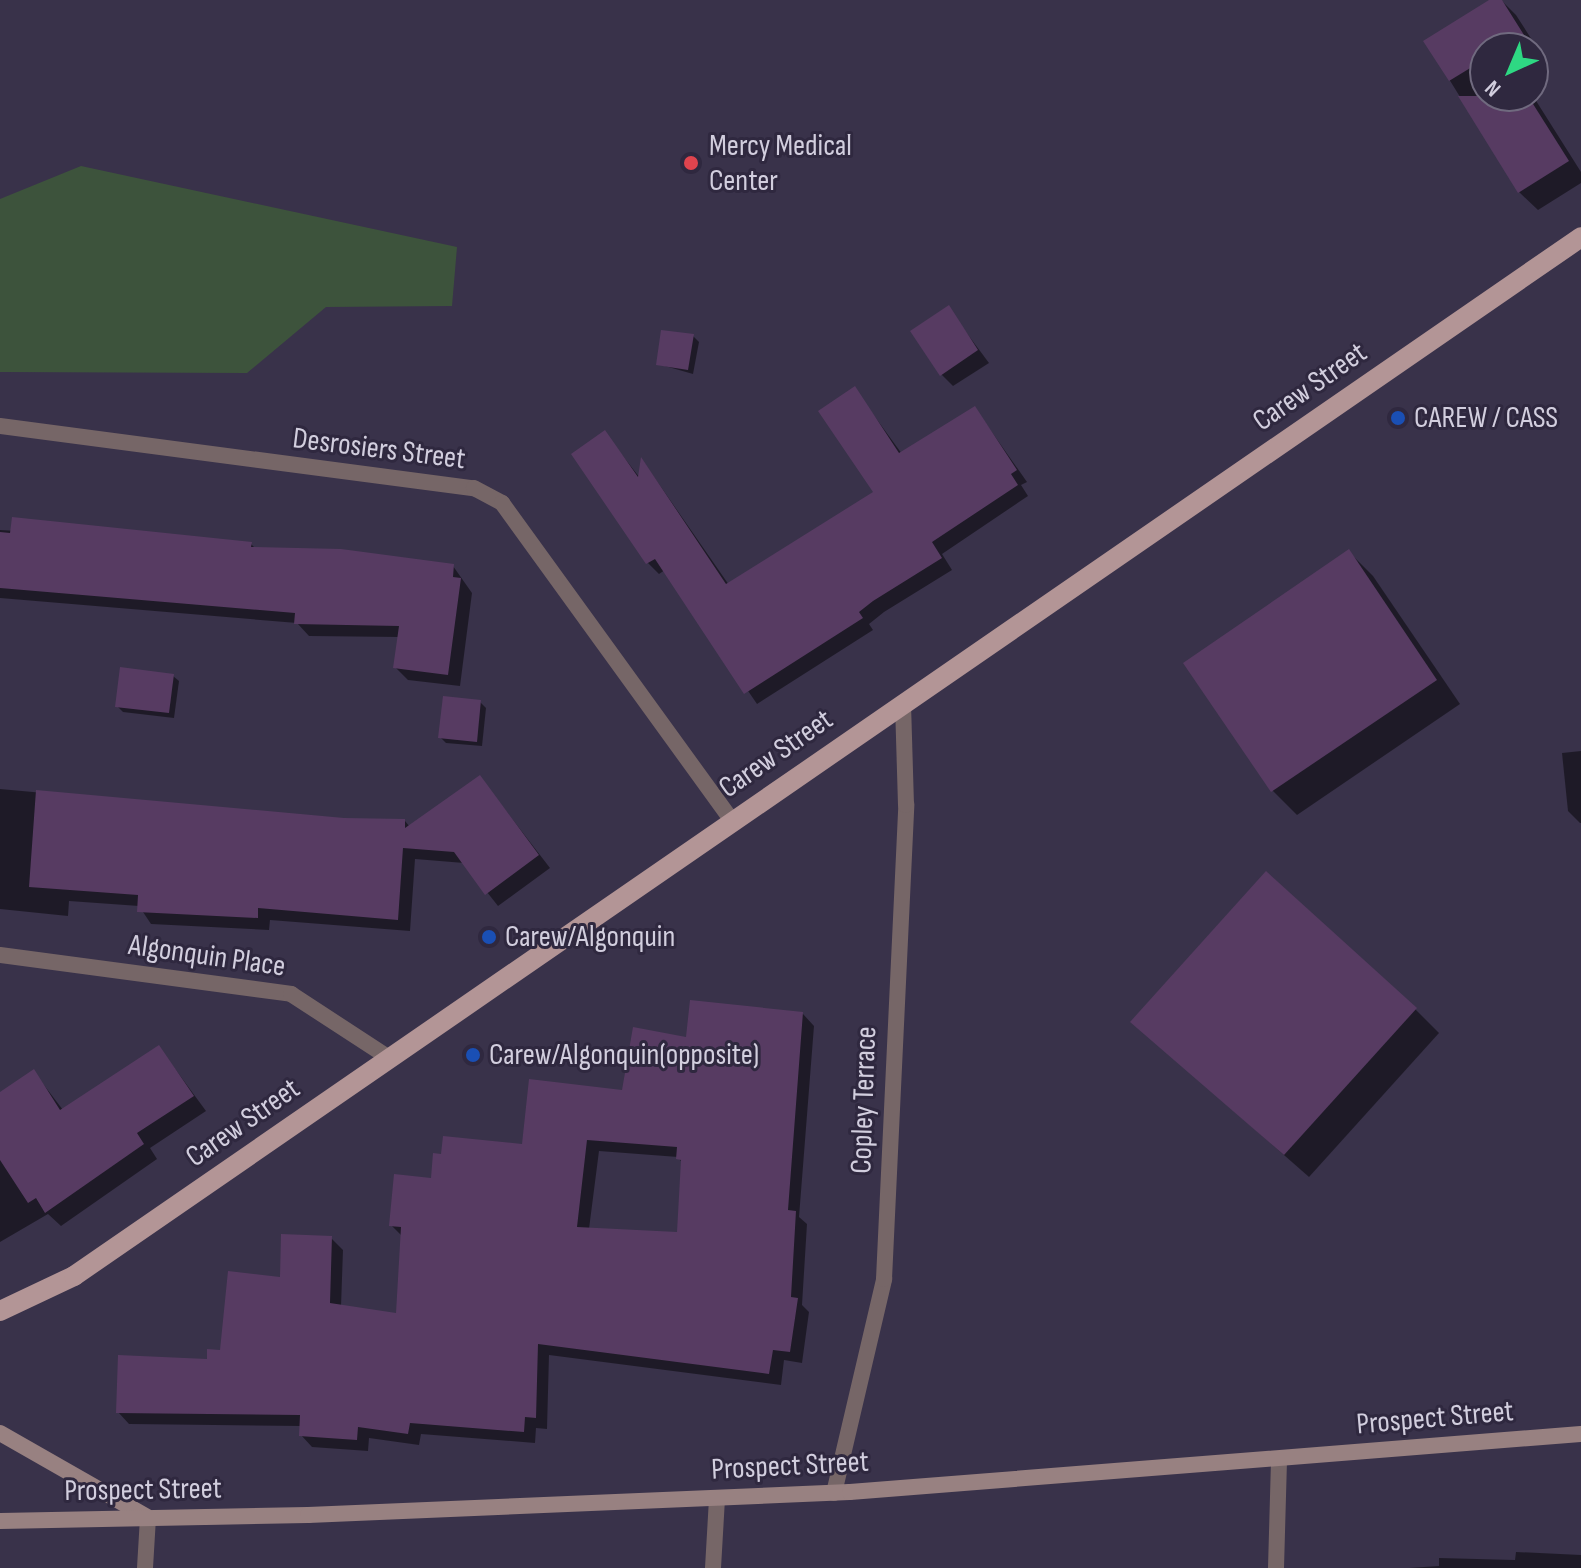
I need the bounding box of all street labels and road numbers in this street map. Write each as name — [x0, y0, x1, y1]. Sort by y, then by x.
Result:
street label: Carew Street — [1246, 335, 1374, 439]
street label: Desrosiers Street — [291, 421, 467, 477]
street label: Carew Street — [712, 702, 840, 806]
street label: Algonquin Place — [126, 927, 288, 985]
street label: Copley Terrace — [843, 1026, 885, 1174]
street label: Carew Street — [179, 1071, 307, 1175]
street label: Prospect Street — [1355, 1393, 1515, 1443]
street label: Prospect Street — [710, 1444, 870, 1488]
street label: Prospect Street — [64, 1471, 222, 1509]

